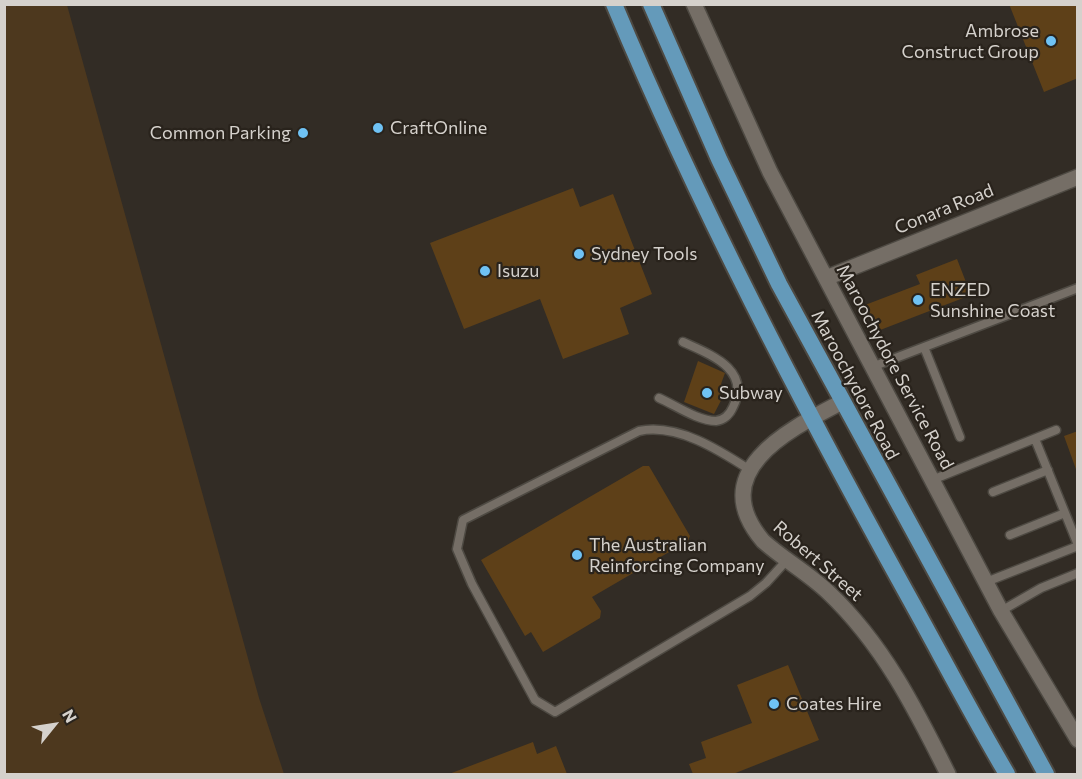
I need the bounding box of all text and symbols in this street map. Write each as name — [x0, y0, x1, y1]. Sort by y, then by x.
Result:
place label: Ambrose Construct Group — [902, 20, 1039, 63]
marker: Ambrose Construct Group — [1044, 34, 1058, 48]
place label: CraftOnline — [390, 117, 487, 139]
marker: CraftOnline — [371, 121, 385, 135]
place label: Common Parking — [150, 122, 291, 144]
marker: Common Parking — [296, 126, 310, 140]
street label: Conara Road — [891, 179, 997, 239]
place label: Sydney Tools — [591, 243, 697, 265]
marker: Sydney Tools — [572, 247, 586, 261]
place label: Isuzu — [497, 260, 539, 282]
street label: Maroochydore Service Road — [832, 261, 958, 473]
marker: Isuzu — [478, 264, 492, 278]
place label: ENZED Sunshine Coast — [930, 279, 1055, 322]
marker: ENZED Sunshine Coast — [911, 293, 925, 307]
street label: Maroochydore Road — [807, 307, 903, 463]
place label: Subway — [719, 382, 783, 404]
marker: Subway — [700, 386, 714, 400]
street label: Robert Street — [769, 516, 867, 606]
place label: The Australian Reinforcing Company — [589, 534, 765, 576]
marker: The Australian Reinforcing Company — [570, 548, 584, 562]
place label: Coates Hire — [786, 693, 881, 715]
north arrow — [24, 695, 84, 755]
marker: Coates Hire — [767, 697, 781, 711]
text: N — [59, 706, 81, 726]

